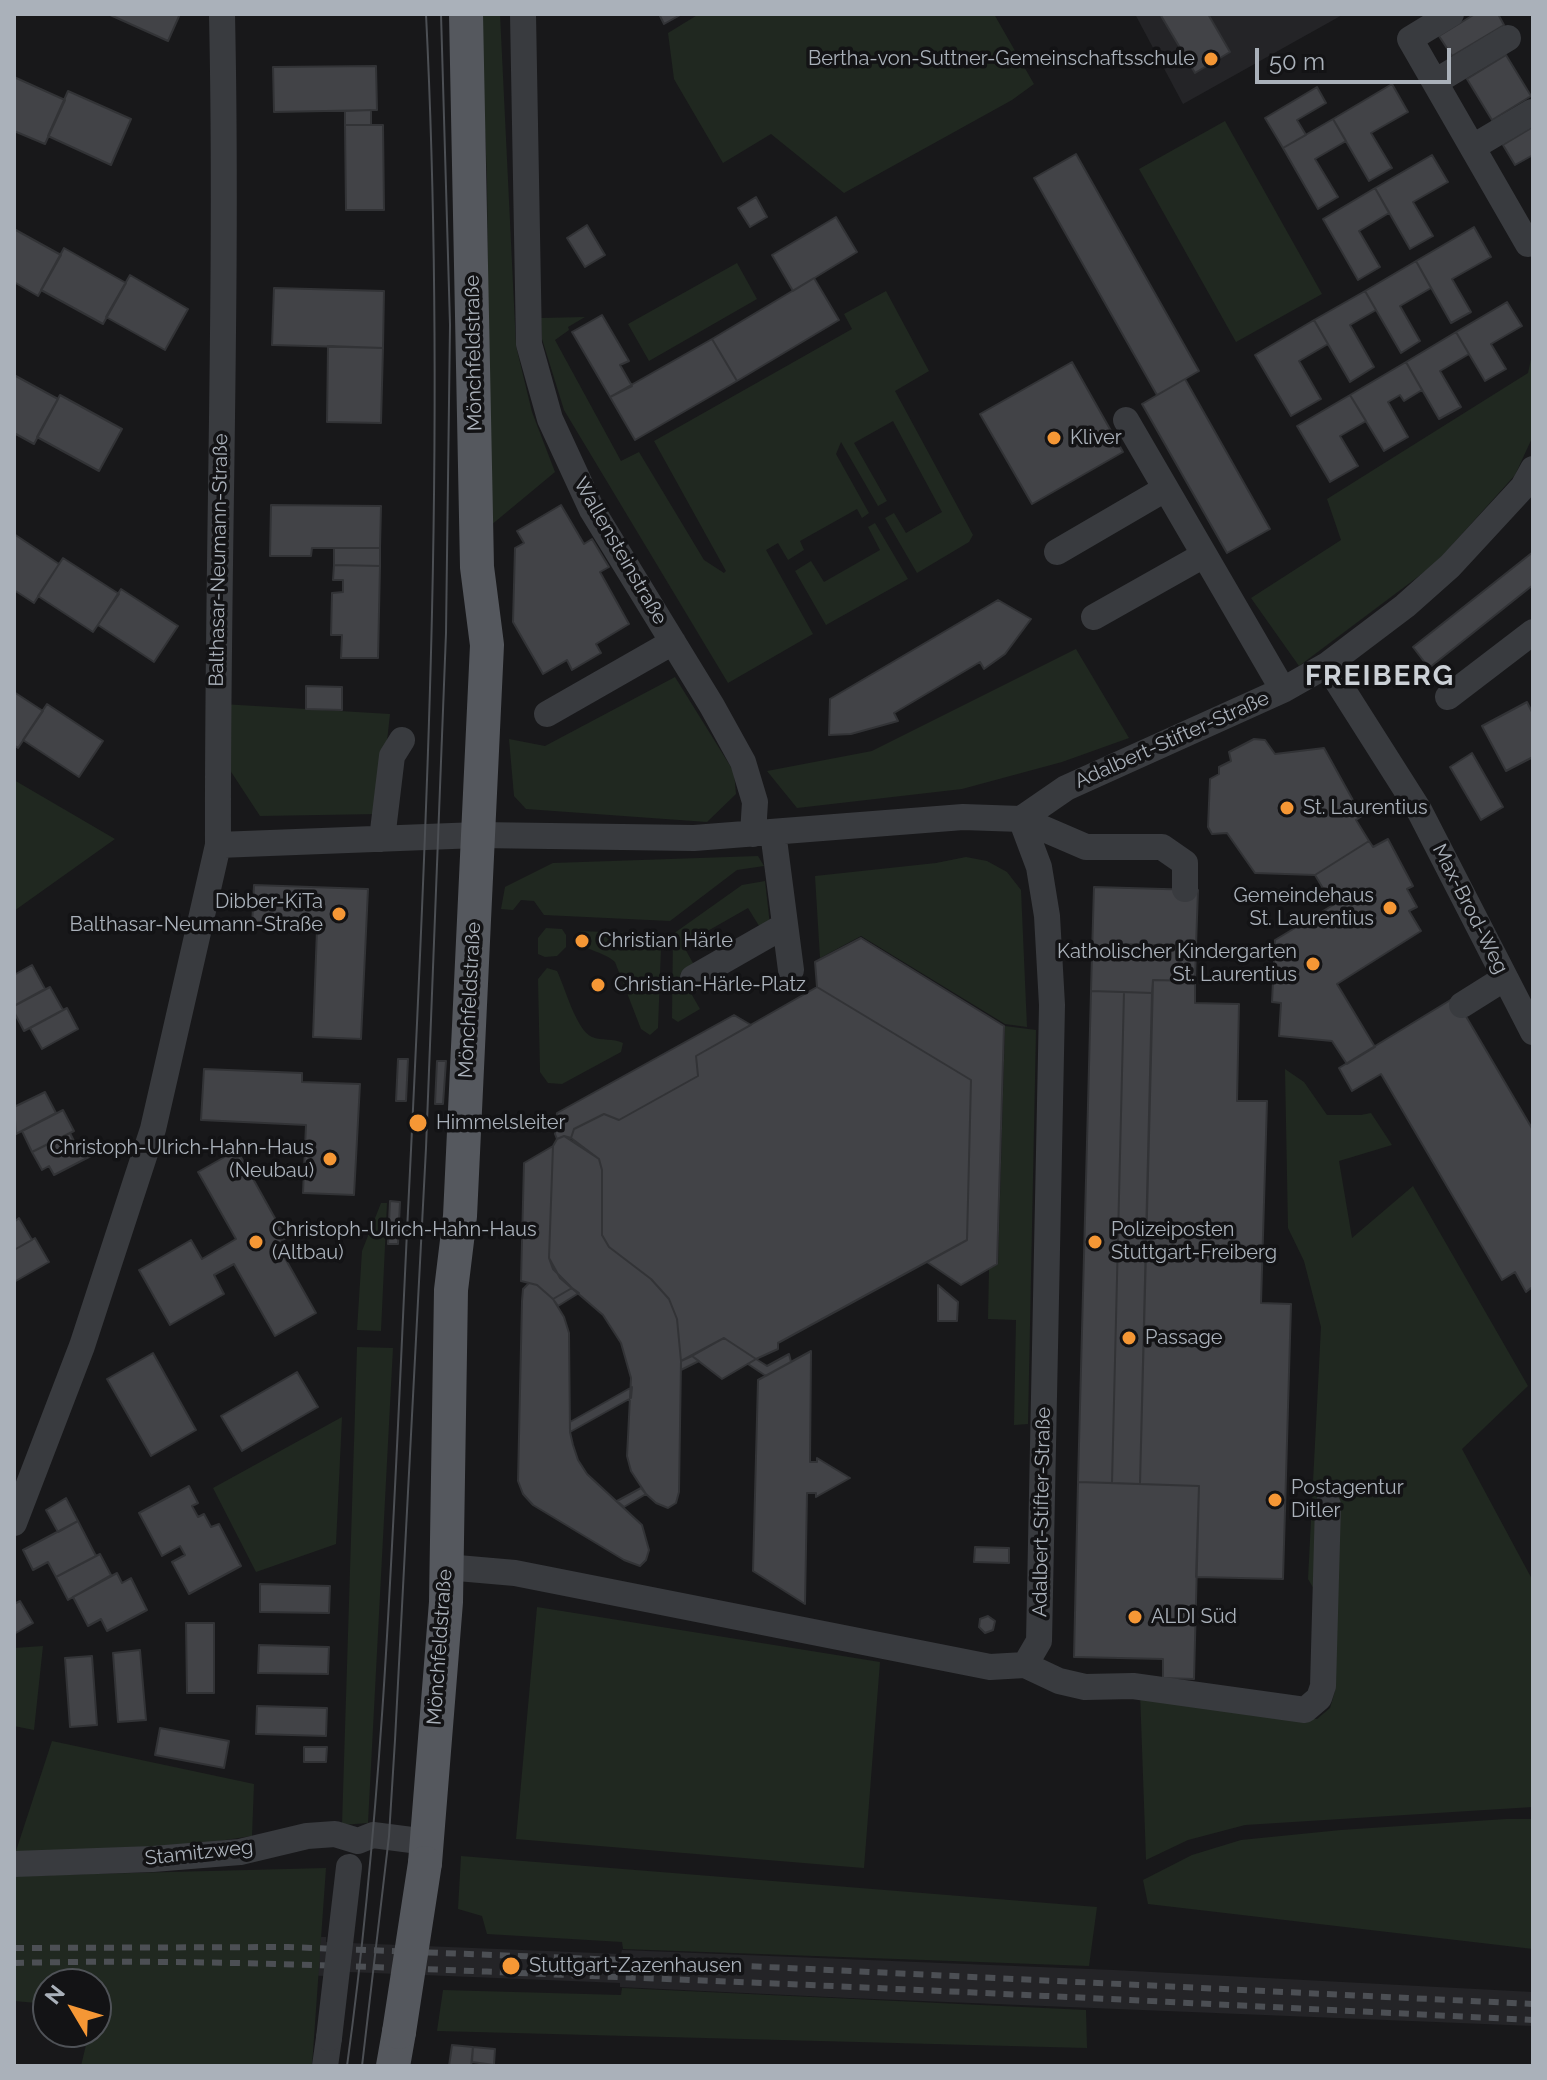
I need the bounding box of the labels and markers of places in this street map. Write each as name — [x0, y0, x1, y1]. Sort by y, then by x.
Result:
place label: Bertha-von-Suttner-Gemeinschaftsschule — [808, 47, 1195, 71]
marker: Bertha-von-Suttner-Gemeinschaftsschule — [1202, 50, 1220, 68]
place label: Kliver — [1070, 426, 1122, 450]
marker: Kliver — [1045, 429, 1063, 447]
place label: St. Laurentius — [1303, 796, 1428, 820]
marker: St. Laurentius — [1278, 799, 1296, 817]
place label: Gemeindehaus St. Laurentius — [1234, 884, 1374, 931]
place label: Dibber-KiTa Balthasar-Neumann-Straße — [70, 890, 323, 937]
marker: Gemeindehaus St. Laurentius — [1381, 899, 1399, 917]
marker: Dibber-KiTa Balthasar-Neumann-Straße — [330, 905, 348, 923]
place label: Christian Härle — [598, 929, 733, 953]
marker: Christian Härle — [573, 932, 591, 950]
place label: Katholischer Kindergarten St. Laurentius — [1057, 940, 1297, 987]
marker: Katholischer Kindergarten St. Laurentius — [1304, 955, 1322, 973]
place label: Christian-Härle-Platz — [614, 973, 806, 997]
marker: Christian-Härle-Platz — [589, 976, 607, 994]
place label: Himmelsleiter — [436, 1111, 566, 1135]
marker: Himmelsleiter — [407, 1112, 429, 1134]
place label: Christoph-Ulrich-Hahn-Haus (Neubau) — [49, 1136, 314, 1183]
marker: Christoph-Ulrich-Hahn-Haus (Neubau) — [321, 1150, 339, 1168]
place label: Christoph-Ulrich-Hahn-Haus (Altbau) — [272, 1218, 537, 1265]
place label: Polizeiposten Stuttgart-Freiberg — [1111, 1218, 1277, 1265]
marker: Christoph-Ulrich-Hahn-Haus (Altbau) — [247, 1233, 265, 1251]
marker: Polizeiposten Stuttgart-Freiberg — [1086, 1233, 1104, 1251]
place label: Passage — [1145, 1326, 1223, 1350]
marker: Passage — [1120, 1329, 1138, 1347]
place label: Postagentur Ditler — [1291, 1476, 1404, 1523]
marker: Postagentur Ditler — [1266, 1491, 1284, 1509]
place label: ALDI Süd — [1151, 1605, 1237, 1629]
marker: ALDI Süd — [1126, 1608, 1144, 1626]
place label: Stuttgart-Zazenhausen — [529, 1954, 742, 1978]
marker: Stuttgart-Zazenhausen — [500, 1955, 522, 1977]

